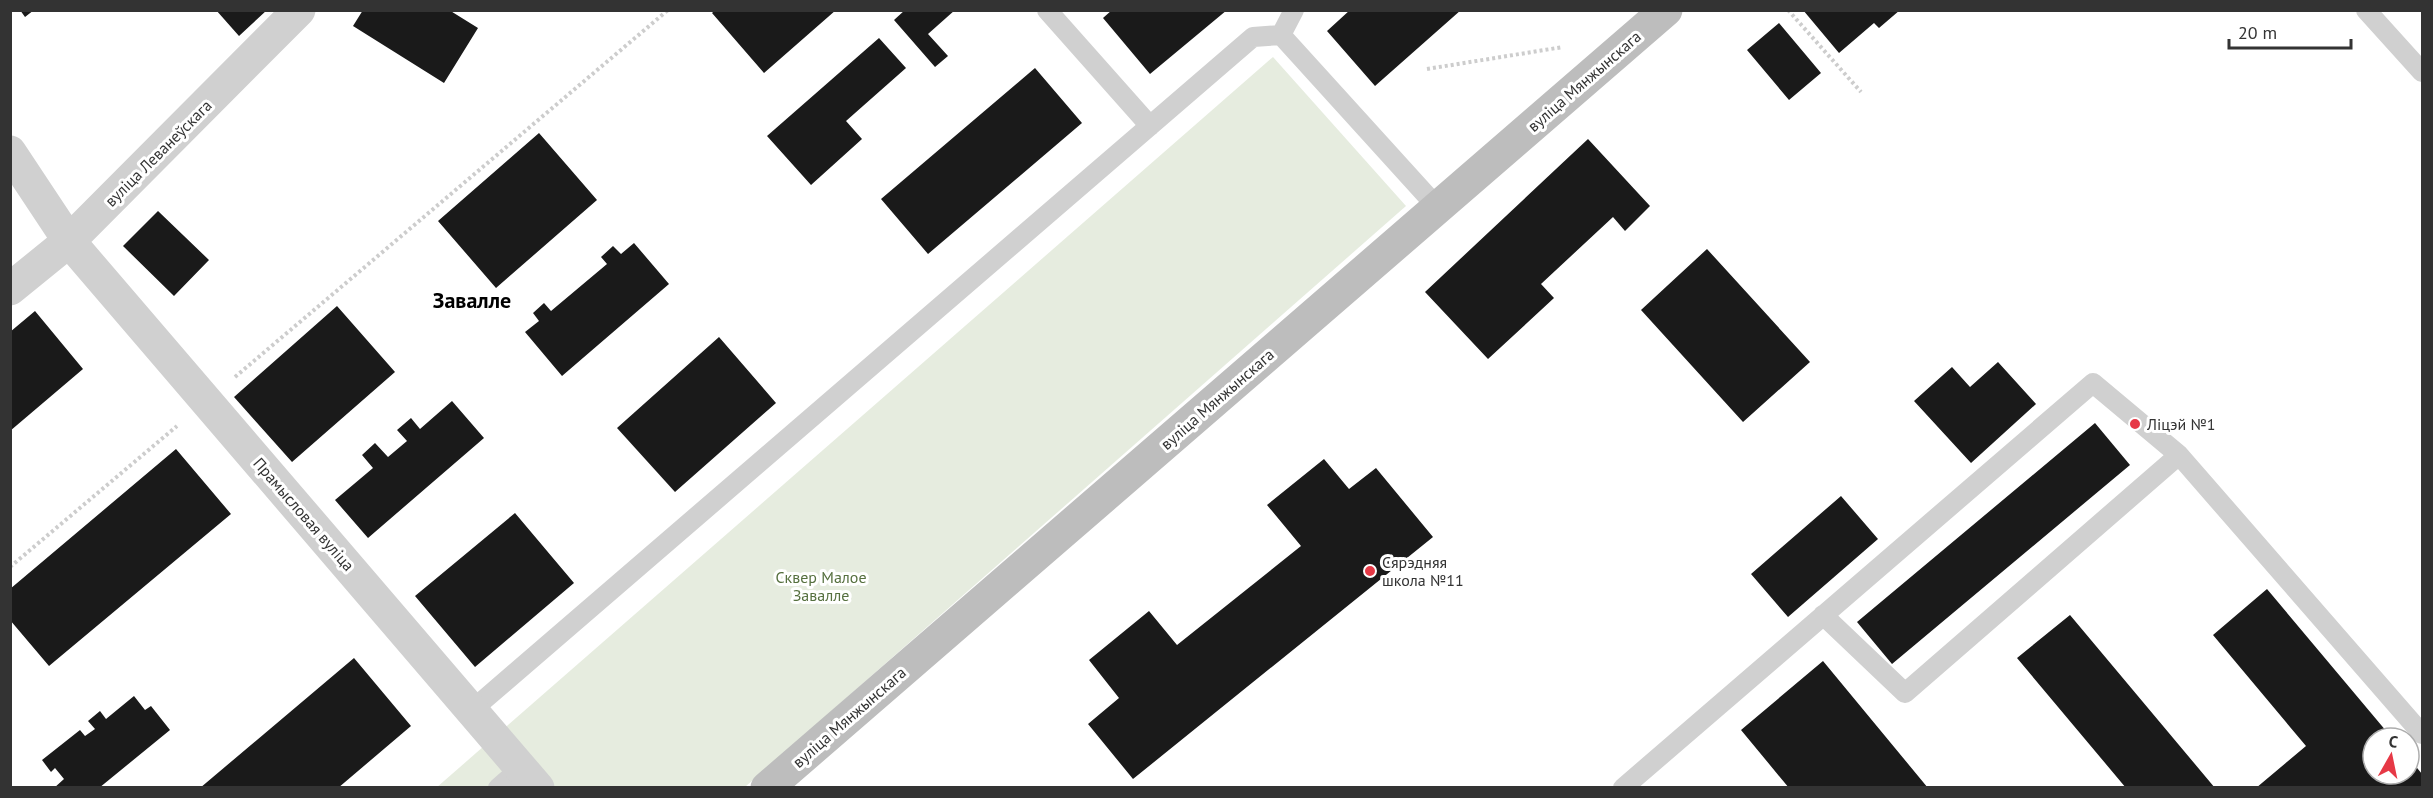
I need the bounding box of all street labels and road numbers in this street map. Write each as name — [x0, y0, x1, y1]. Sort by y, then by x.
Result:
street label: вуліца Мянжынскага — [1523, 26, 1645, 136]
street label: вуліца Леванеўскага — [100, 95, 216, 211]
street label: вуліца Мянжынскага — [1156, 344, 1278, 454]
street label: Прамысловая вуліца — [249, 453, 359, 575]
street label: вуліца Мянжынскага — [788, 662, 910, 772]

